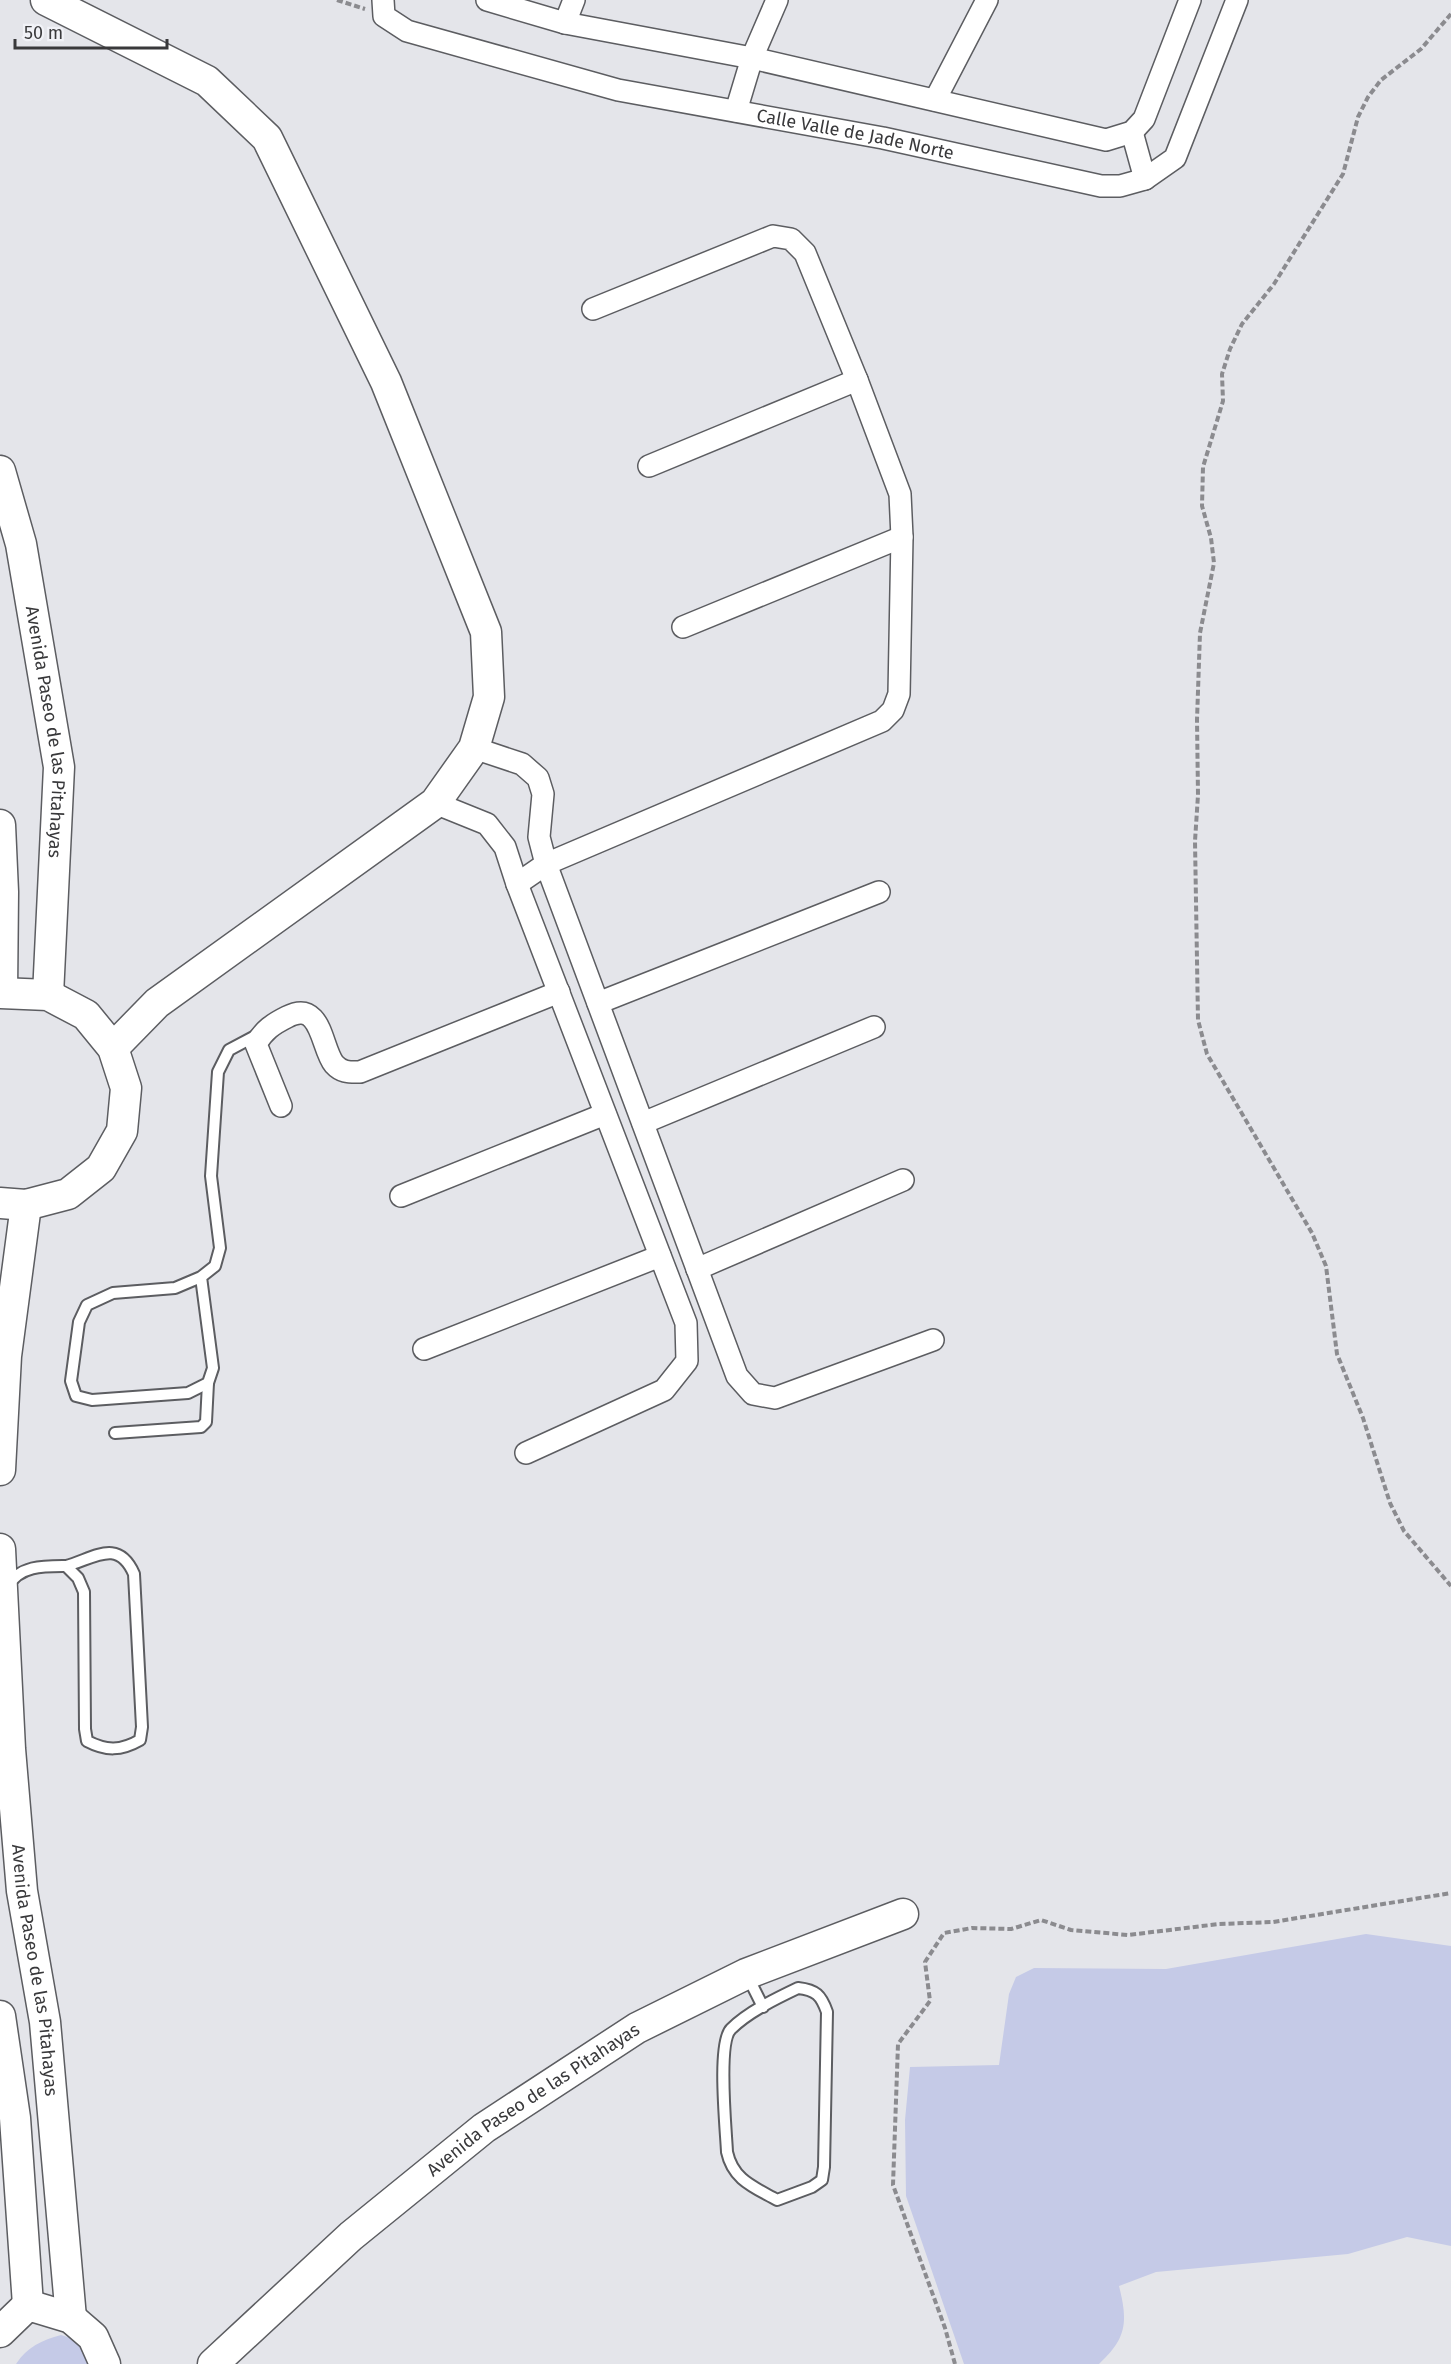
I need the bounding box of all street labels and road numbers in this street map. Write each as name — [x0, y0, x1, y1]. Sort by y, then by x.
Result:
street label: Calle Valle de Jade Norte — [755, 104, 956, 164]
street label: Avenida Paseo de las Pitahayas — [21, 604, 70, 858]
street label: Avenida Paseo de las Pitahayas — [7, 1843, 62, 2097]
street label: Avenida Paseo de las Pitahayas — [422, 2018, 644, 2181]

